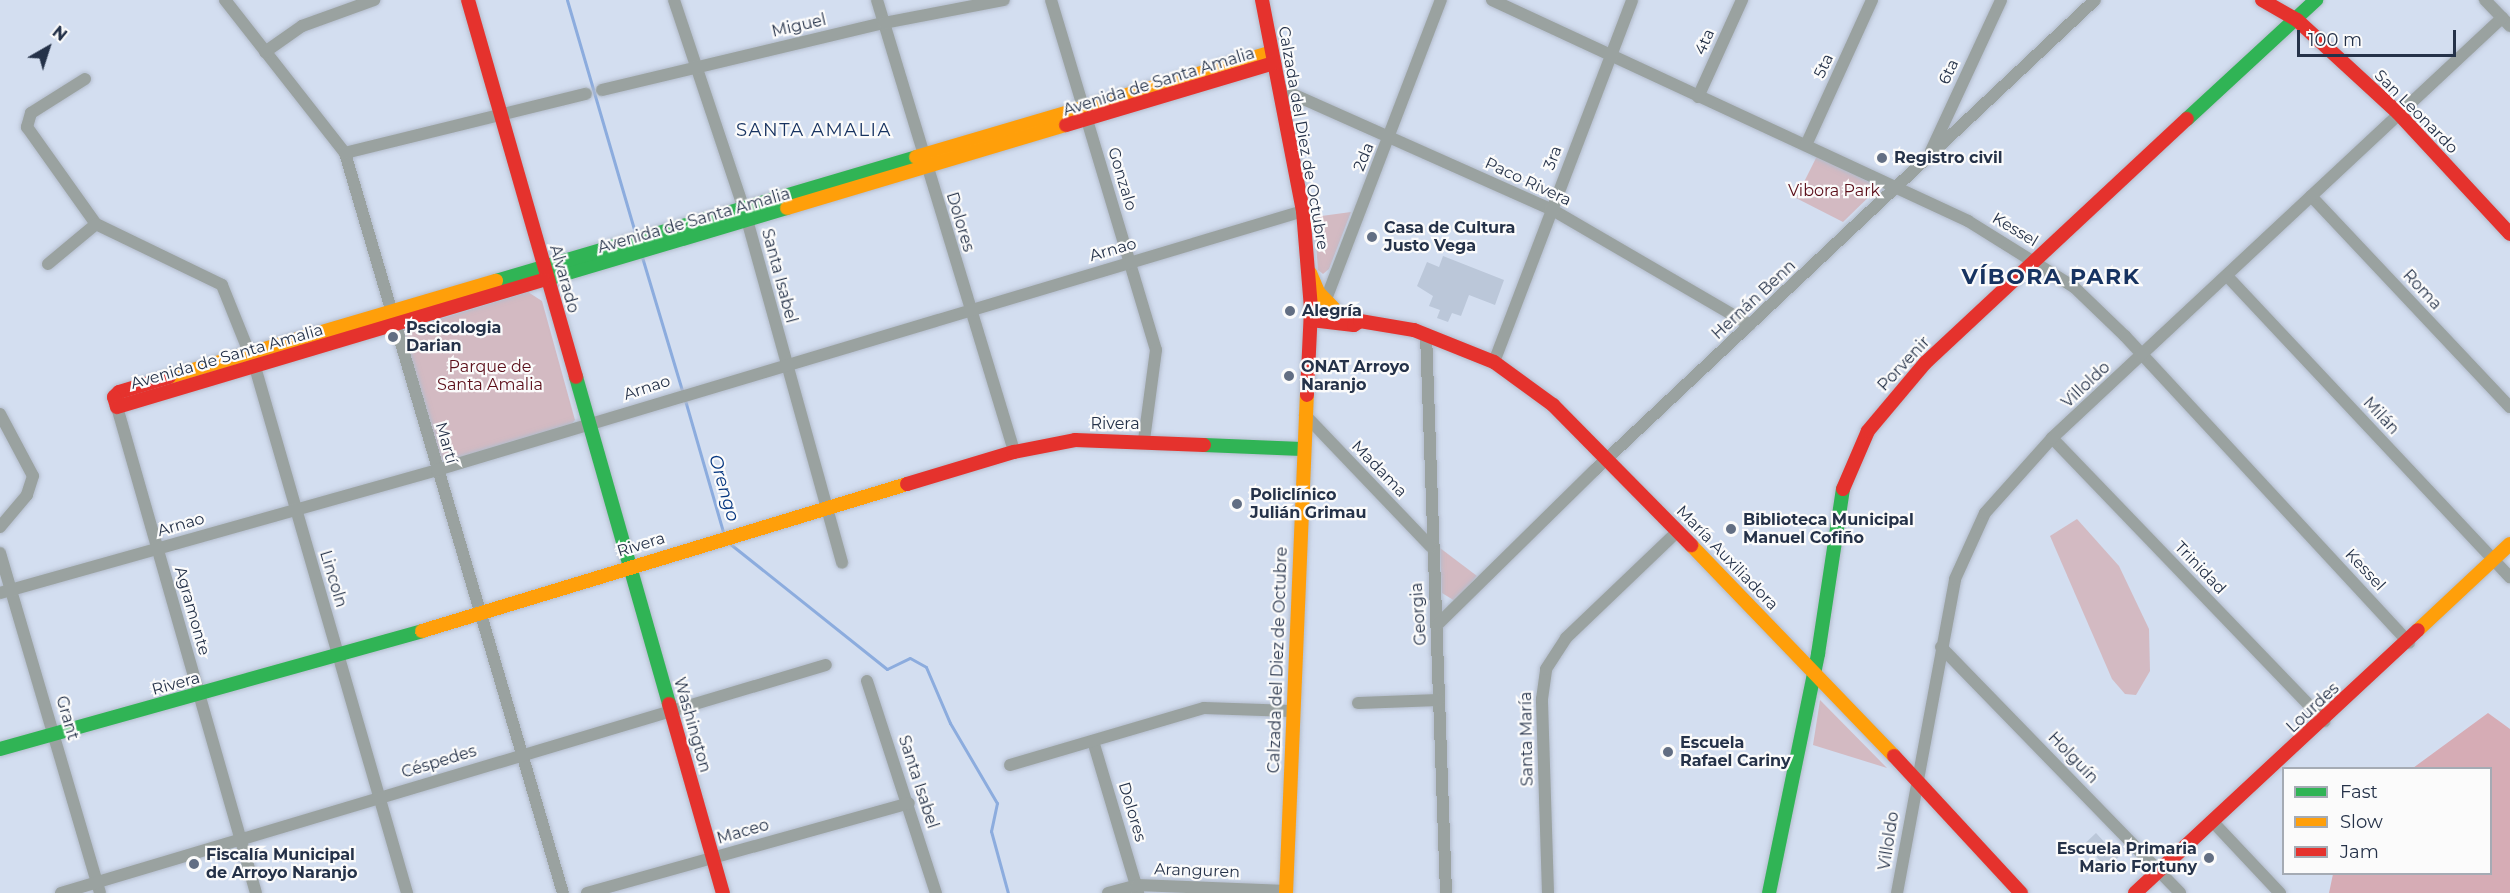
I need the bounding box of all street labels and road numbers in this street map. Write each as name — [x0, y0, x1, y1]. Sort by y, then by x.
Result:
street label: Miguel — [770, 10, 828, 42]
street label: Calzada del Diez de Octubre — [1274, 25, 1332, 251]
street label: 4ta — [1691, 26, 1719, 58]
street label: Avenida de Santa Amalia — [1061, 44, 1257, 120]
street label: 5ta — [1810, 51, 1838, 81]
street label: 6ta — [1935, 56, 1963, 88]
street label: San Leonardo — [2370, 66, 2462, 158]
street label: 2da — [1350, 140, 1378, 174]
street label: 3ra — [1540, 143, 1566, 173]
street label: Gonzalo — [1103, 145, 1141, 213]
street label: Paco Rivera — [1482, 154, 1574, 210]
street label: Avenida de Santa Amalia — [596, 184, 792, 258]
street label: Dolores — [942, 190, 978, 254]
street label: Kessel — [1989, 209, 2041, 251]
street label: Santa Isabel — [757, 227, 801, 325]
street label: Arnao — [1087, 234, 1139, 266]
street label: Alvarado — [545, 243, 583, 315]
street label: Hernán Benn — [1708, 256, 1800, 344]
street label: Roma — [2399, 266, 2445, 314]
street label: Avenida de Santa Amalia — [129, 320, 325, 394]
street label: Porvenir — [1874, 333, 1934, 395]
street label: Villoldo — [2058, 358, 2114, 412]
street label: Arnao — [621, 371, 673, 405]
street label: Milán — [2359, 393, 2403, 439]
street label: Rivera — [1090, 414, 1140, 434]
street label: Martí — [431, 420, 461, 466]
street label: Madama — [1347, 437, 1411, 501]
street label: María Auxiliadora — [1672, 502, 1782, 614]
street label: Arnao — [155, 509, 207, 541]
street label: Rivera — [615, 529, 667, 561]
street label: Trinidad — [2170, 538, 2230, 598]
street label: Kessel — [2341, 545, 2389, 595]
street label: Calzada del Diez de Octubre — [1264, 546, 1292, 774]
street label: Lincoln — [315, 548, 351, 610]
street label: Agramonte — [170, 565, 214, 657]
street label: Georgia — [1407, 582, 1431, 646]
street label: Rivera — [150, 668, 202, 700]
street label: Washington — [669, 675, 715, 775]
street label: Lourdes — [2283, 679, 2343, 737]
street label: Santa María — [1517, 692, 1537, 786]
street label: Grant — [52, 694, 82, 742]
street label: Holguín — [2044, 728, 2102, 788]
street label: Santa Isabel — [894, 733, 942, 831]
street label: Céspedes — [399, 742, 479, 782]
street label: Dolores — [1114, 780, 1150, 844]
street label: Villoldo — [1875, 810, 1903, 872]
street label: Maceo — [715, 815, 771, 849]
street label: Aranguren — [1154, 860, 1240, 882]

